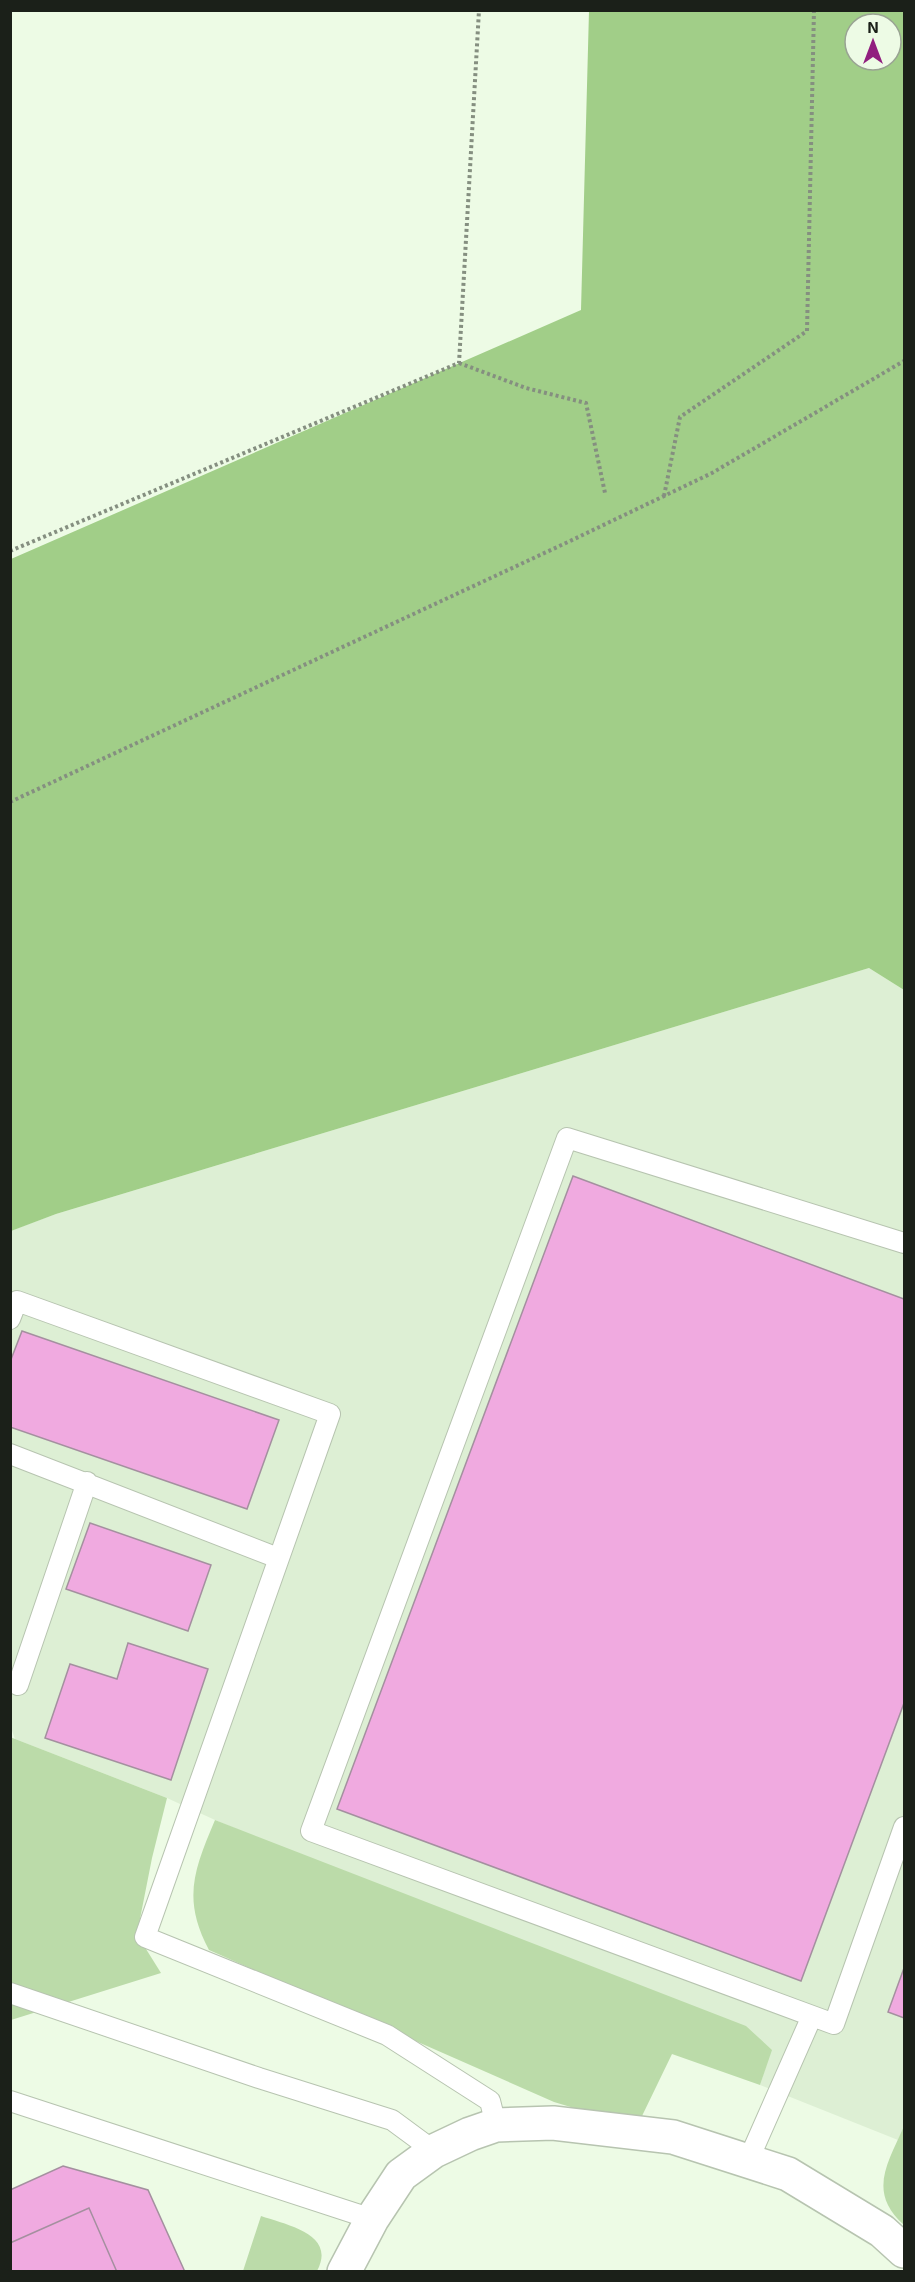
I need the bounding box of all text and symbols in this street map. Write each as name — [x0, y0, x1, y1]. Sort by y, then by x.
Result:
north arrow — [843, 12, 903, 72]
text: N — [867, 17, 879, 36]

